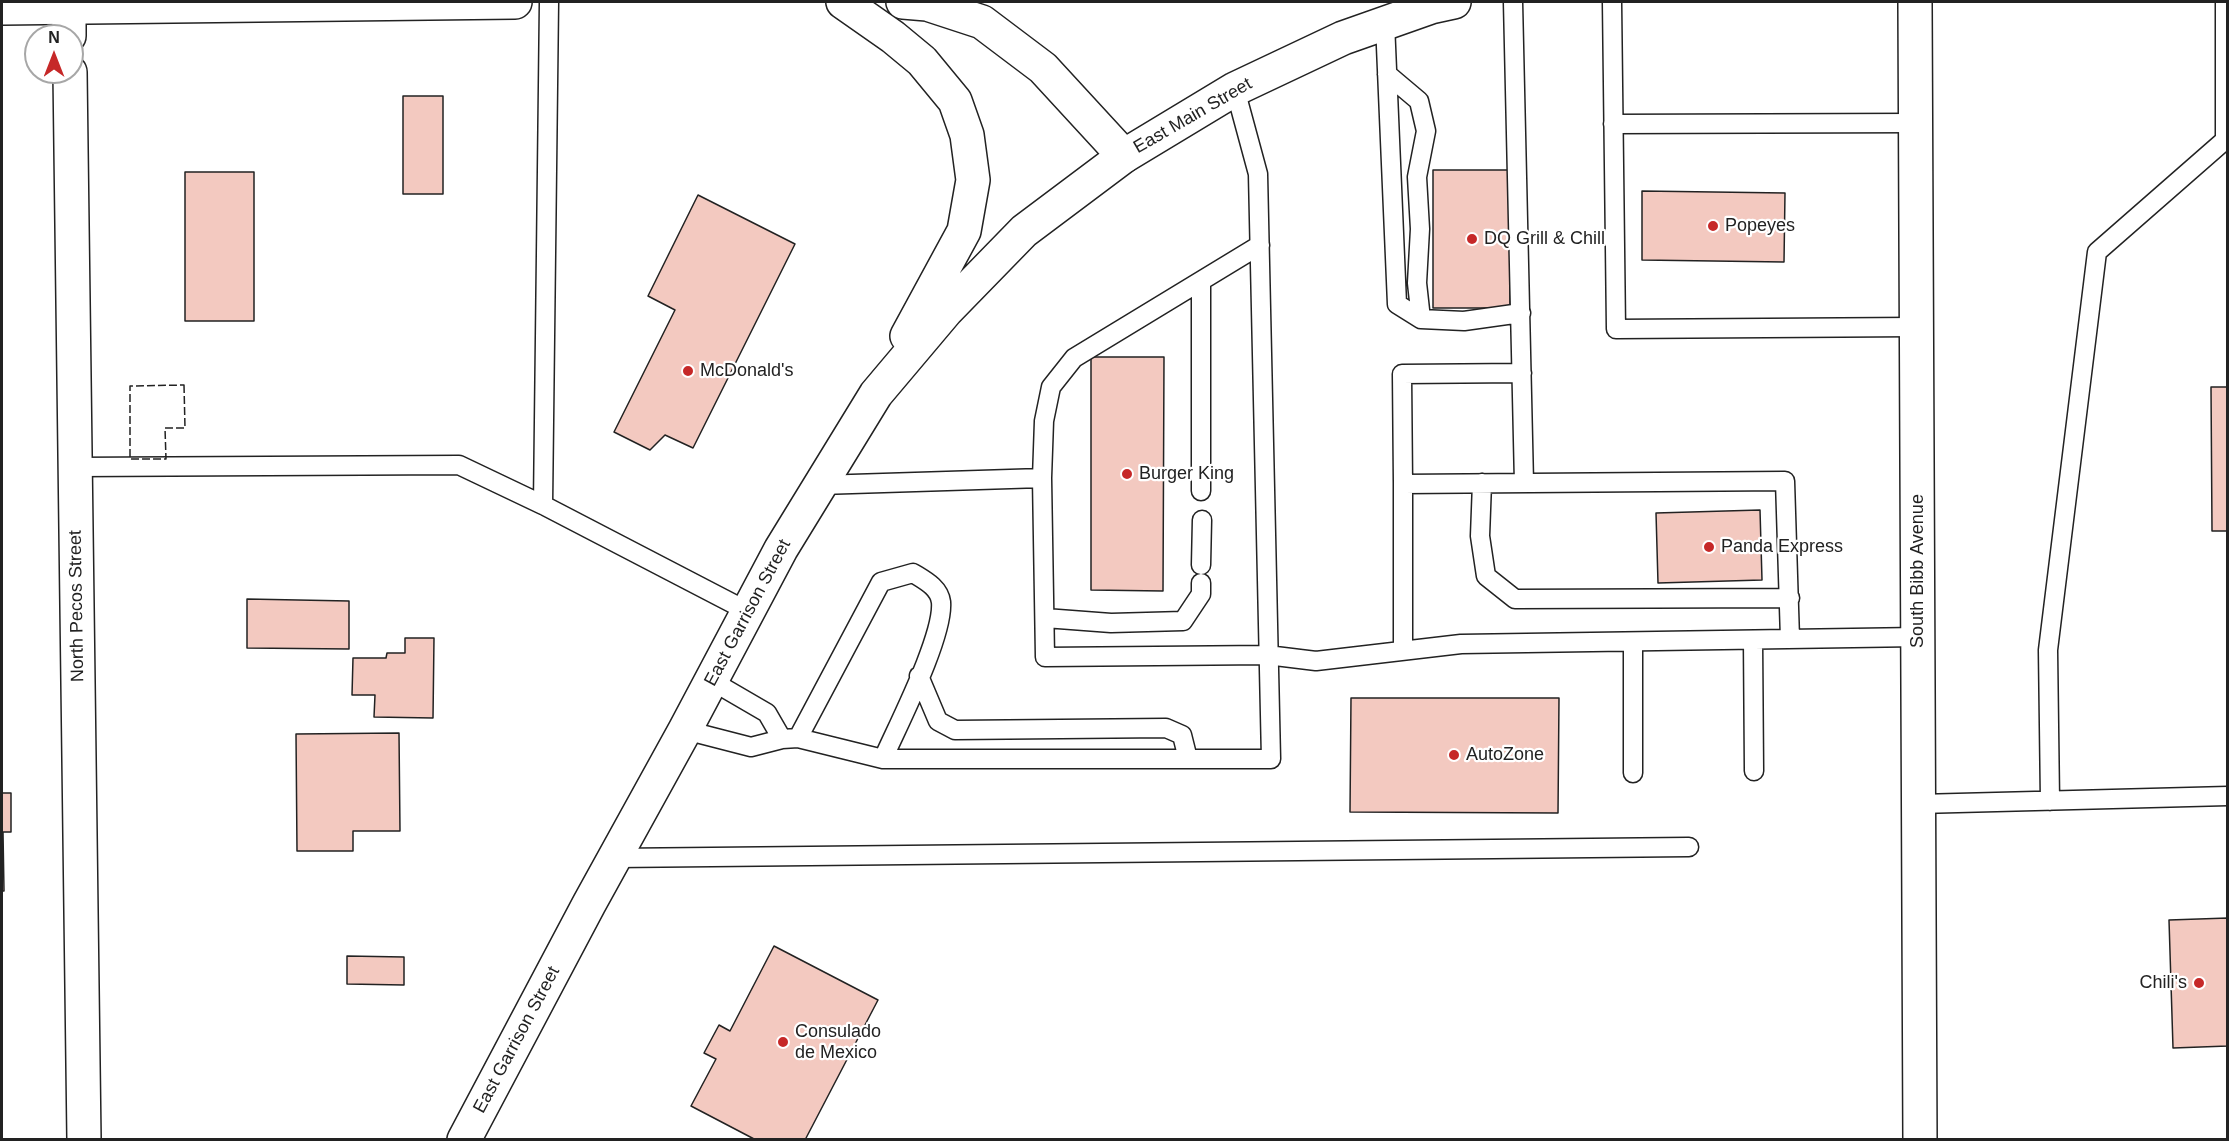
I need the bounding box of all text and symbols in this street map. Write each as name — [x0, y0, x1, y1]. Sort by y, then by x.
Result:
north arrow — [24, 24, 84, 84]
text: N — [48, 29, 60, 46]
street label: East Main Street — [1130, 73, 1256, 159]
place label: Popeyes — [1725, 215, 1795, 237]
marker: Popeyes — [1706, 219, 1720, 233]
place label: DQ Grill & Chill — [1484, 228, 1605, 250]
marker: DQ Grill & Chill — [1465, 232, 1479, 246]
place label: McDonald's — [700, 360, 793, 382]
marker: McDonald's — [681, 364, 695, 378]
place label: Burger King — [1139, 463, 1234, 485]
marker: Burger King — [1120, 467, 1134, 481]
street label: South Bibb Avenue — [1907, 494, 1929, 648]
street label: North Pecos Street — [65, 530, 89, 682]
street label: East Garrison Street — [700, 536, 796, 690]
place label: Panda Express — [1721, 536, 1843, 558]
marker: Panda Express — [1702, 540, 1716, 554]
place label: AutoZone — [1466, 744, 1544, 766]
marker: AutoZone — [1447, 748, 1461, 762]
street label: East Garrison Street — [469, 963, 565, 1117]
place label: Chili's — [2140, 972, 2187, 994]
marker: Chili's — [2192, 976, 2206, 990]
place label: Consulado de Mexico — [795, 1021, 881, 1064]
marker: Consulado de Mexico — [776, 1035, 790, 1049]

